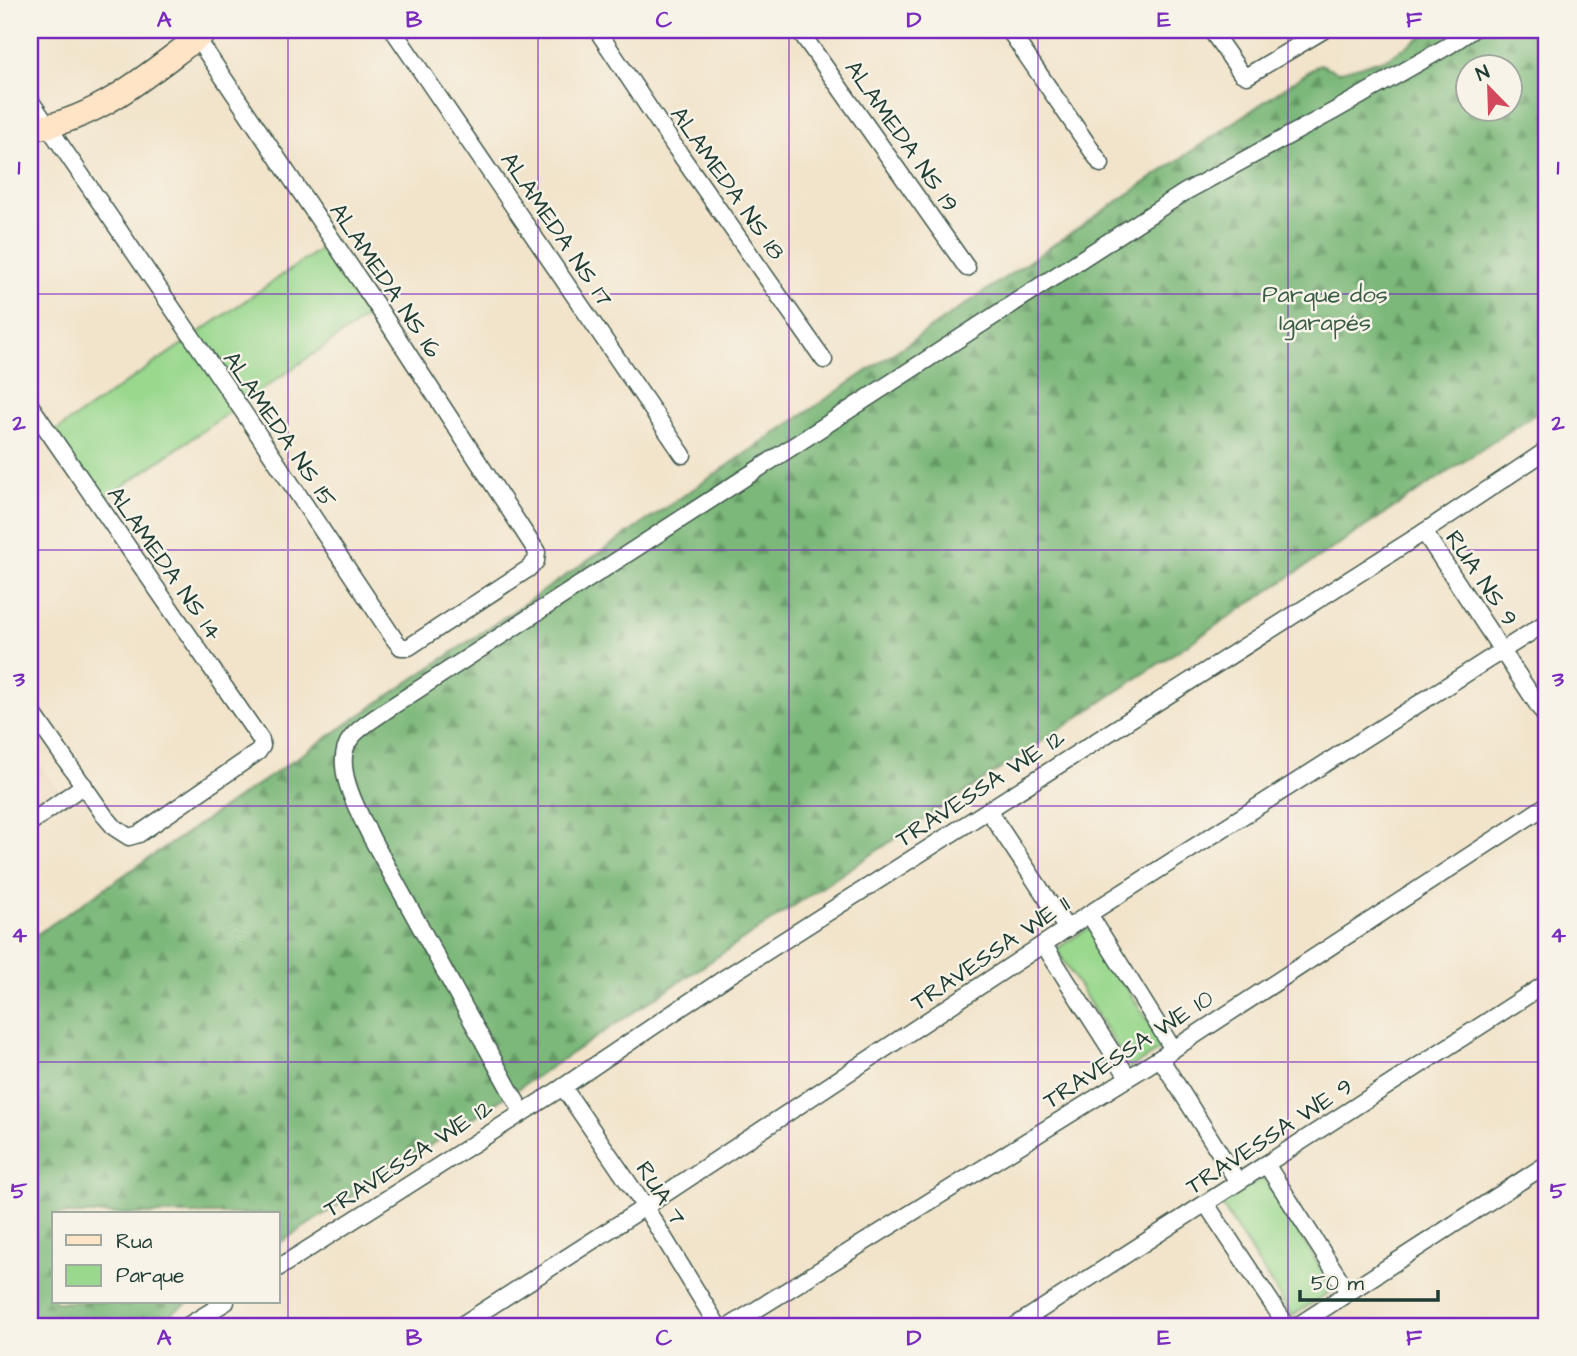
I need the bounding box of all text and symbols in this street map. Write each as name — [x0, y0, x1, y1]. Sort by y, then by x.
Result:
text: A — [157, 4, 172, 36]
text: B — [406, 4, 423, 36]
text: C — [656, 4, 673, 36]
text: D — [907, 4, 922, 36]
text: E — [1157, 4, 1171, 36]
text: F — [1406, 4, 1423, 36]
north arrow — [1454, 52, 1524, 122]
street label: ALAMEDA NS 19 — [836, 54, 966, 220]
text: N — [1472, 59, 1494, 88]
street label: ALAMEDA NS 18 — [661, 100, 793, 267]
street label: ALAMEDA NS 17 — [492, 145, 621, 314]
text: 1 — [18, 151, 21, 183]
text: 1 — [1557, 151, 1560, 183]
street label: ALAMEDA NS 16 — [321, 196, 450, 365]
park label: Parque dos Igarapés — [1262, 278, 1388, 341]
street label: ALAMEDA NS 15 — [214, 345, 344, 515]
text: 2 — [11, 407, 26, 439]
text: 2 — [1550, 407, 1565, 439]
street label: ALAMEDA NS 14 — [98, 480, 230, 648]
street label: RUA NS 9 — [1437, 524, 1526, 633]
text: 3 — [12, 663, 25, 695]
text: 3 — [1551, 663, 1564, 695]
street label: TRAVESSA WE 12 — [889, 721, 1072, 856]
street label: TRAVESSA WE 11 — [904, 888, 1077, 1020]
text: 4 — [11, 919, 27, 951]
text: 4 — [1550, 919, 1566, 951]
street label: TRAVESSA WE 10 — [1037, 982, 1220, 1118]
street label: TRAVESSA WE 9 — [1180, 1070, 1360, 1204]
street label: TRAVESSA WE 12 — [317, 1091, 500, 1226]
street label: RUA 7 — [627, 1155, 694, 1232]
text: 5 — [11, 1175, 28, 1207]
text: 5 — [1550, 1175, 1567, 1207]
legend — [52, 1212, 280, 1304]
text: Rua — [116, 1227, 153, 1256]
scale bar — [1300, 1258, 1439, 1302]
text: Parque — [116, 1261, 184, 1290]
text: 50 m — [1311, 1269, 1365, 1298]
text: A — [157, 1322, 172, 1354]
text: B — [406, 1322, 423, 1354]
text: C — [656, 1322, 673, 1354]
text: D — [907, 1322, 922, 1354]
text: E — [1157, 1322, 1171, 1354]
text: F — [1406, 1322, 1423, 1354]

